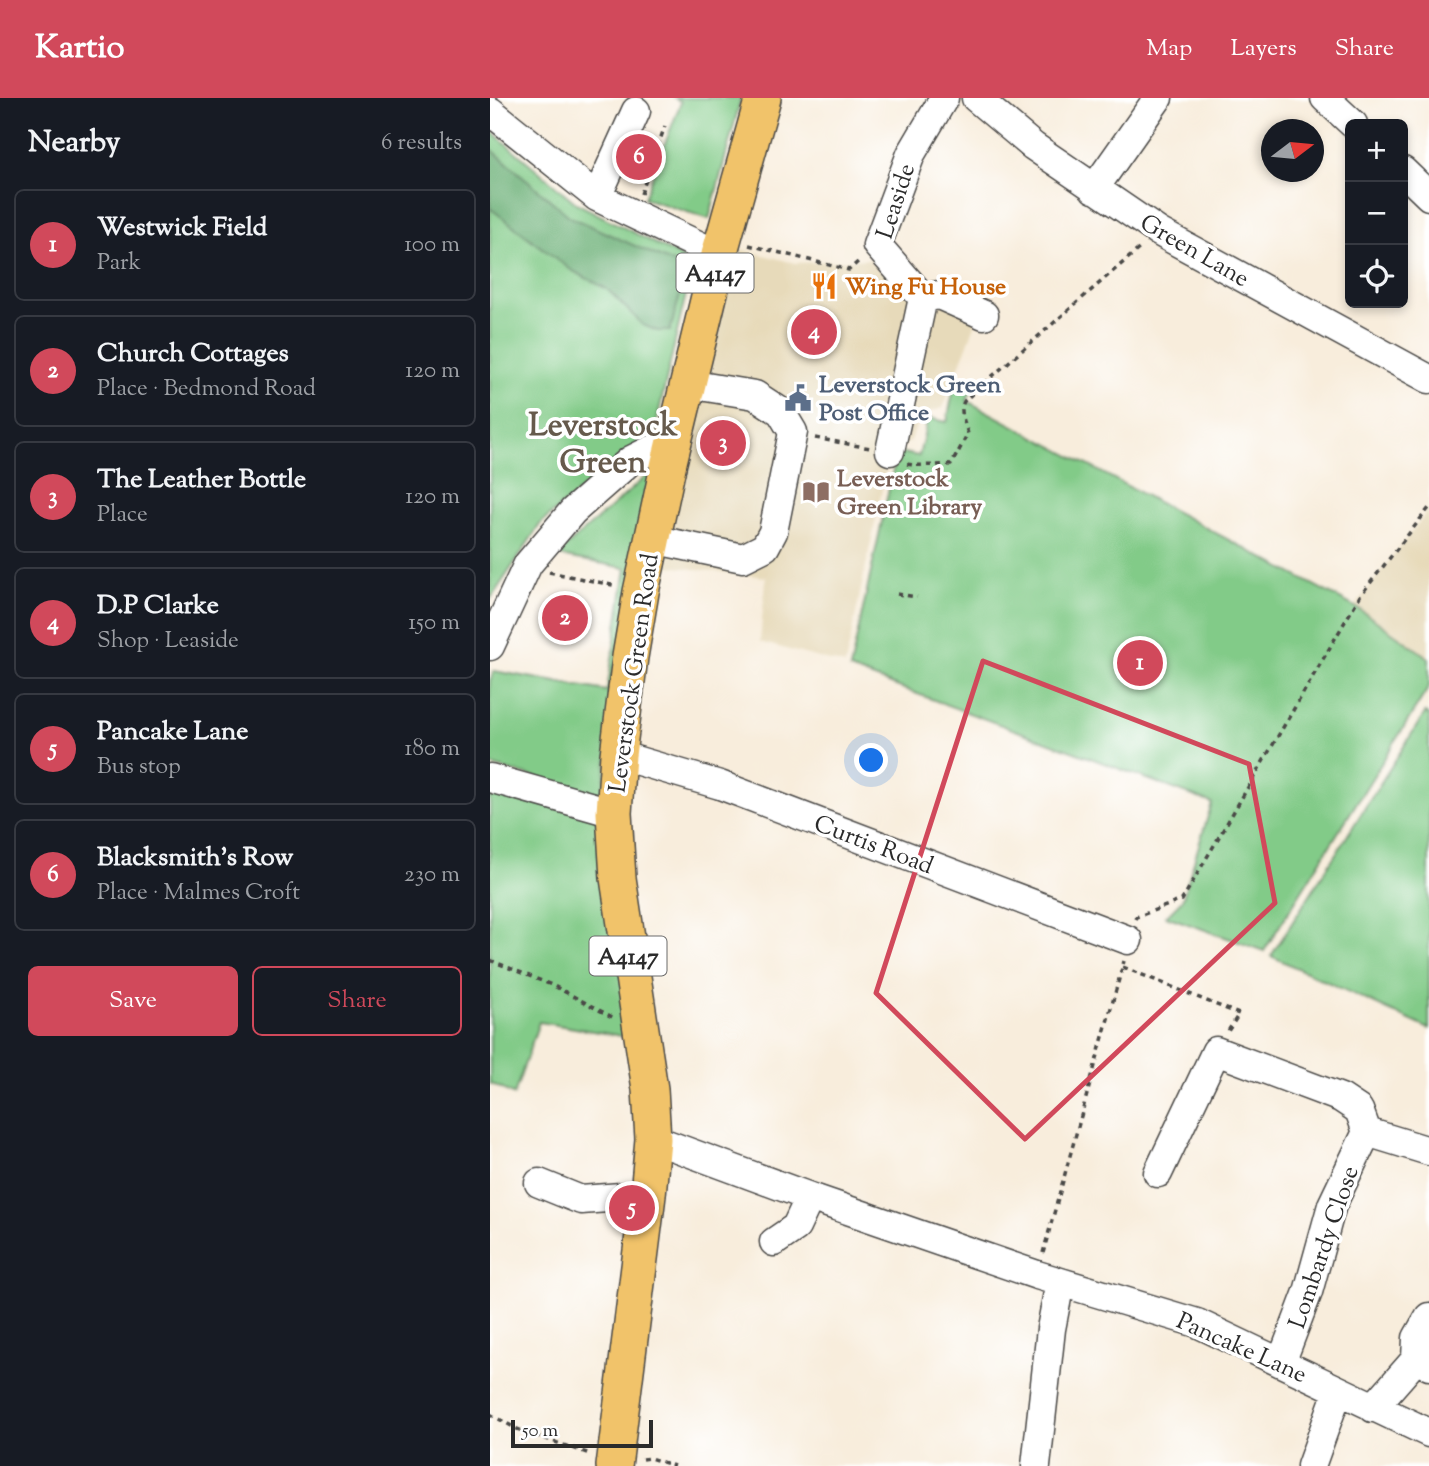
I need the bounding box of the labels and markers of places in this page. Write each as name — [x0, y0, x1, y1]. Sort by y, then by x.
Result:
pin: 6 — [616, 131, 662, 183]
restaurant icon: Wing Fu House — [809, 271, 839, 301]
place label: Wing Fu House — [845, 271, 1006, 305]
pin: 4 — [791, 306, 837, 358]
place label: Leverstock Green Post Office — [819, 369, 1002, 431]
public building icon: Leverstock Green Post Office — [783, 383, 813, 413]
pin: 3 — [700, 417, 746, 469]
place label: Leverstock Green Library — [837, 463, 982, 525]
library icon: Leverstock Green Library — [801, 477, 831, 507]
pin: 2 — [542, 592, 588, 644]
pin: 1 — [1117, 637, 1163, 689]
pin: 5 — [609, 1182, 655, 1234]

